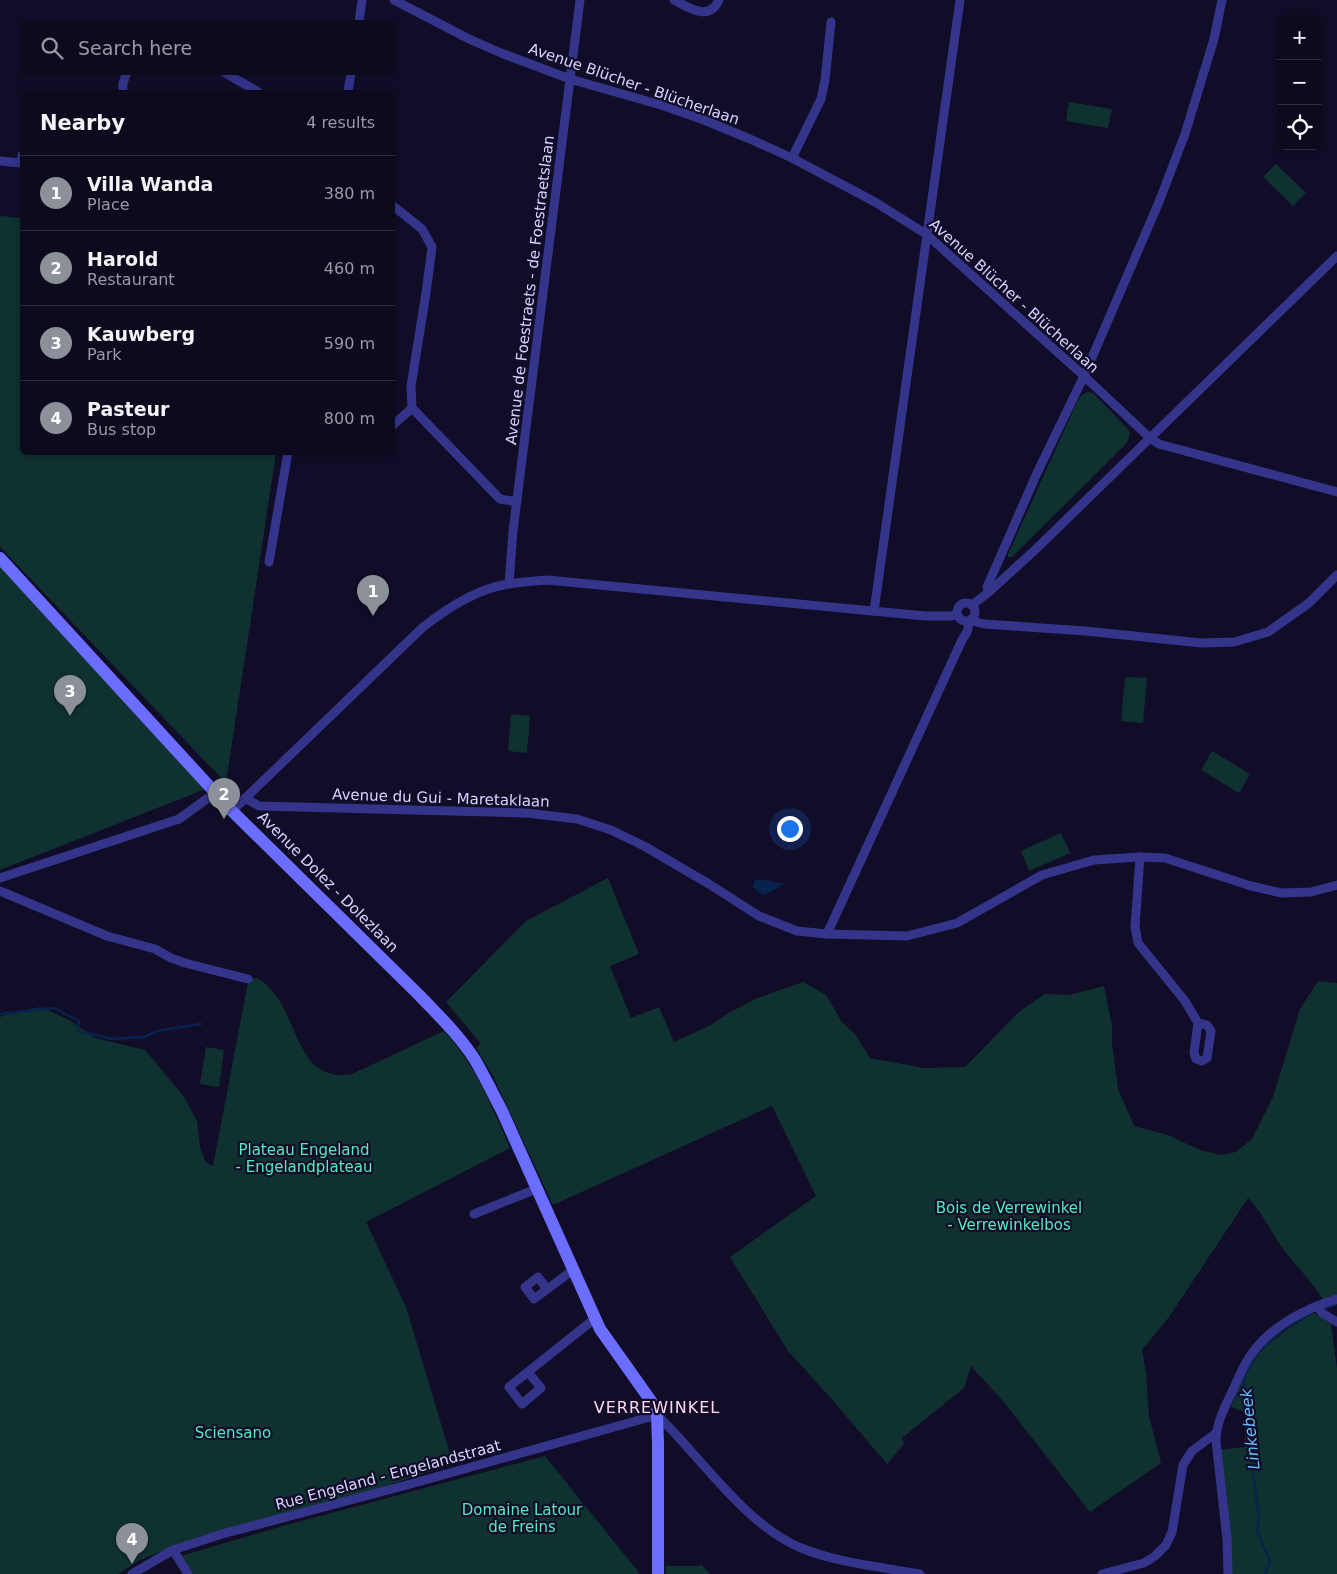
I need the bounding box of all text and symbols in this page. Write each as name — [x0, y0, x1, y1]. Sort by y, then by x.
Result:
map controls — [1277, 15, 1322, 150]
button: + — [1277, 15, 1322, 60]
search box — [20, 20, 395, 75]
icon: search — [38, 34, 66, 62]
text: Search here — [78, 37, 192, 59]
street label: Avenue Blücher - Blücherlaan — [526, 39, 742, 129]
button: − — [1277, 60, 1322, 105]
button: locate — [1277, 105, 1322, 150]
text: Nearby — [40, 111, 125, 135]
text: 4 results — [306, 113, 375, 132]
street label: Avenue de Foestraets - de Foestraetslaan — [502, 134, 558, 446]
text: Villa Wanda — [87, 173, 213, 195]
text: 1 — [50, 184, 62, 203]
text: 380 m — [324, 184, 375, 203]
text: Place — [87, 195, 130, 214]
street label: Avenue Blücher - Blücherlaan — [926, 215, 1102, 377]
text: Harold — [87, 248, 158, 270]
text: 2 — [50, 259, 62, 278]
text: 460 m — [324, 259, 375, 278]
text: Restaurant — [87, 270, 175, 289]
text: Kauwberg — [87, 323, 195, 345]
text: 3 — [50, 334, 62, 353]
text: 590 m — [324, 334, 375, 353]
text: Park — [87, 345, 122, 364]
text: Pasteur — [87, 398, 169, 420]
text: 4 — [50, 409, 62, 428]
text: 800 m — [324, 409, 375, 428]
text: Bus stop — [87, 420, 156, 439]
pin: 1 — [357, 575, 389, 616]
pin: 3 — [54, 675, 86, 716]
pin: 2 — [208, 778, 240, 819]
street label: Avenue du Gui - Maretaklaan — [332, 785, 550, 811]
street label: Avenue Dolez - Dolezlaan — [254, 808, 402, 956]
your location — [777, 816, 803, 842]
park label: Plateau Engeland - Engelandplateau — [236, 1141, 373, 1176]
park label: Bois de Verrewinkel - Verrewinkelbos — [936, 1199, 1082, 1234]
water label: Linkebeek — [1236, 1387, 1264, 1471]
district label: VERREWINKEL — [594, 1398, 720, 1417]
park label: Sciensano — [195, 1424, 271, 1442]
street label: Rue Engeland - Engelandstraat — [273, 1436, 503, 1514]
park label: Domaine Latour de Freins — [462, 1501, 583, 1536]
pin: 4 — [116, 1523, 148, 1564]

